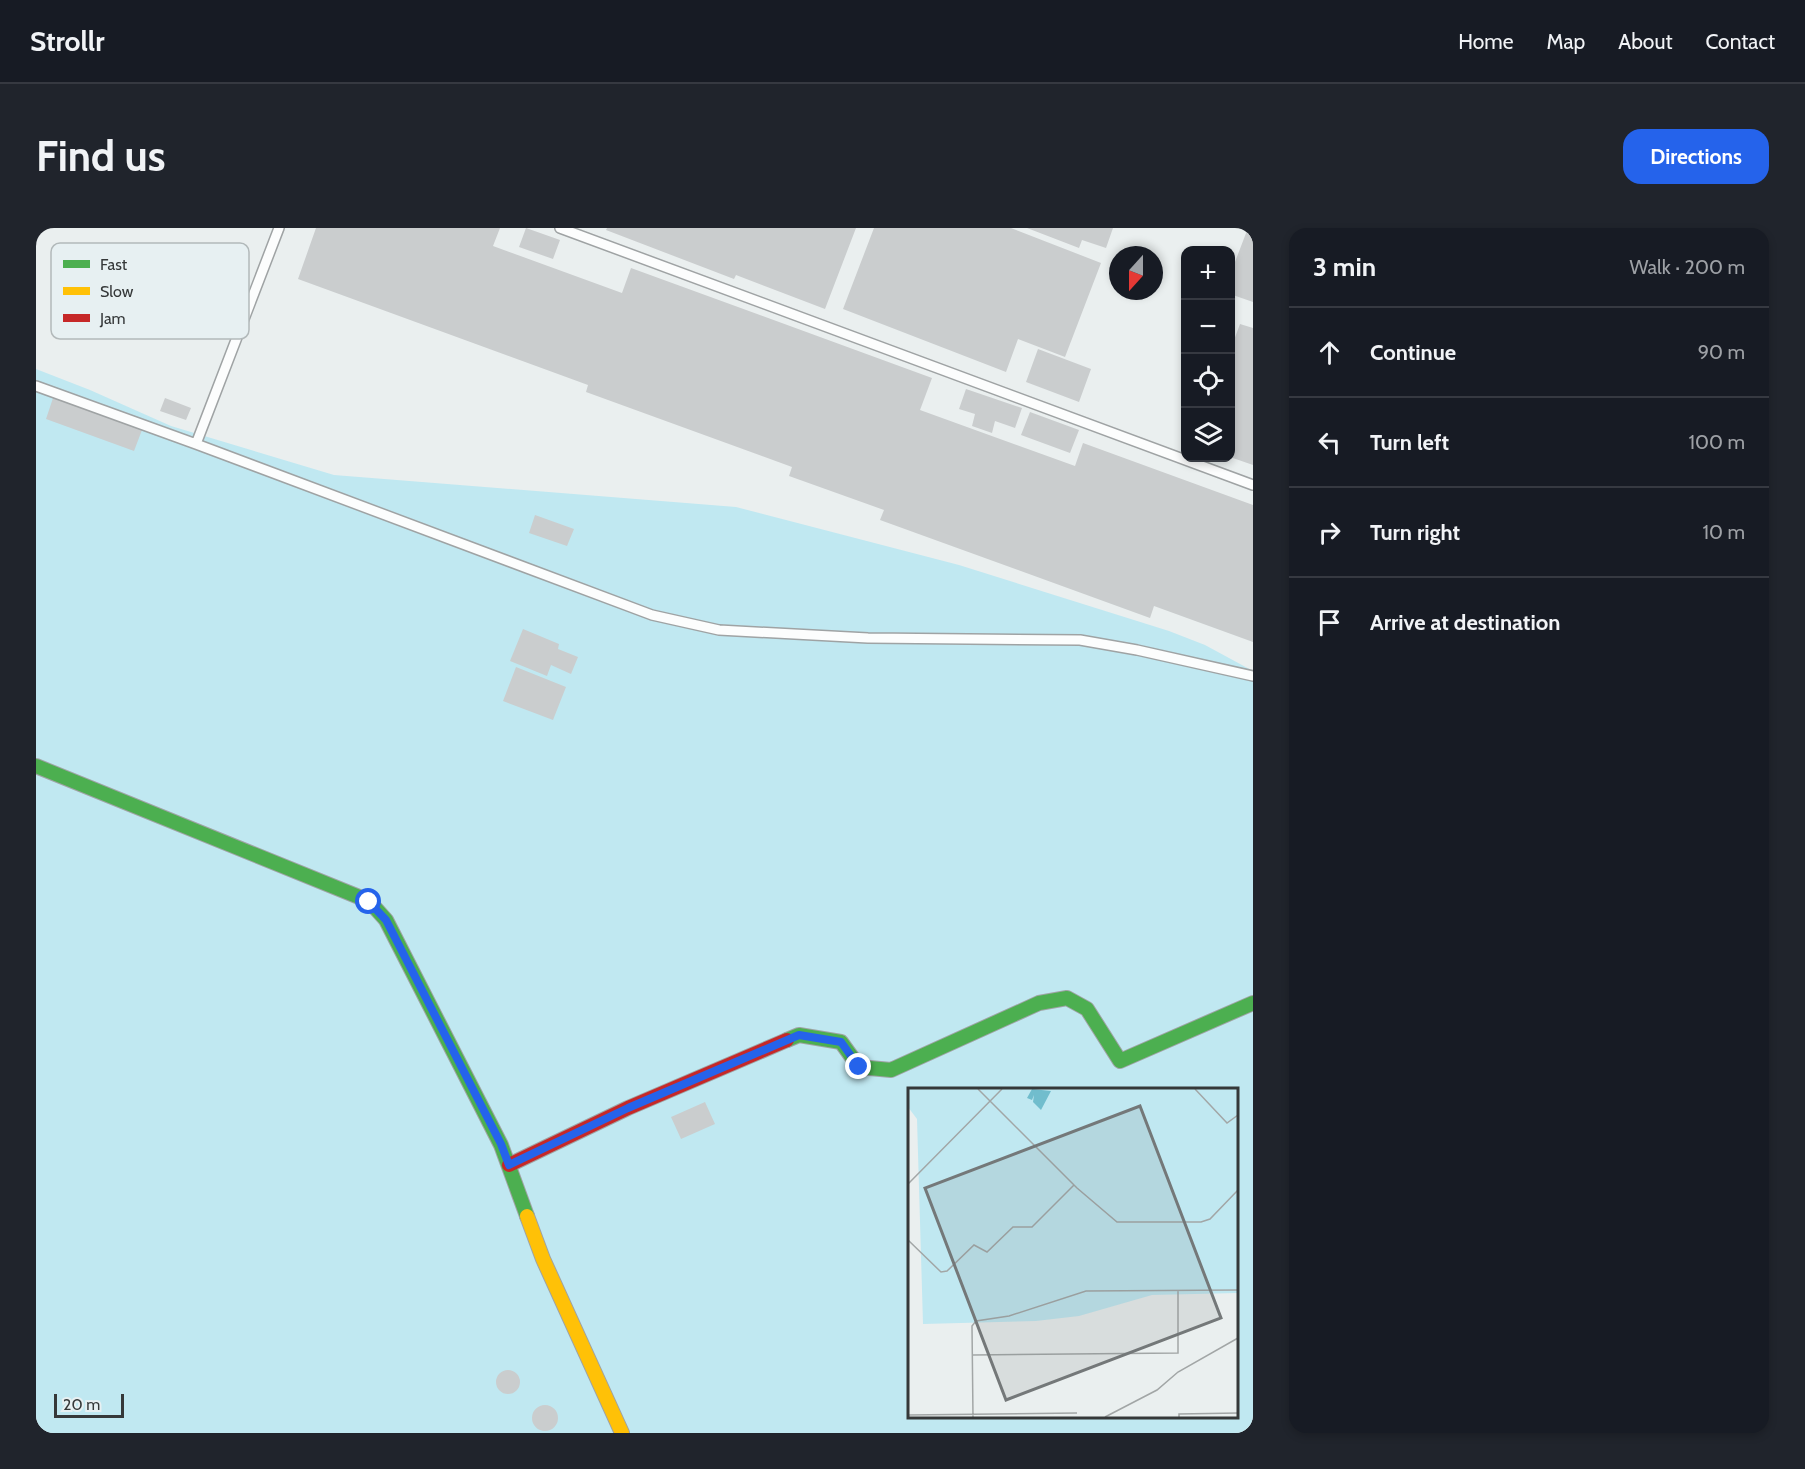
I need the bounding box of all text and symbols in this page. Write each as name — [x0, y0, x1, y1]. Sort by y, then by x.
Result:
text: Strollr — [30, 24, 104, 58]
text: Home — [1458, 29, 1514, 54]
text: Map — [1547, 29, 1585, 54]
text: About — [1618, 29, 1672, 54]
text: Contact — [1705, 29, 1775, 54]
button: Directions — [1623, 129, 1769, 184]
text: Find us — [36, 130, 165, 182]
legend — [51, 243, 249, 339]
north arrow — [1109, 246, 1163, 300]
map controls — [1181, 246, 1235, 462]
button: + — [1181, 246, 1235, 300]
text: 3 min — [1313, 251, 1376, 283]
text: Fast — [100, 255, 128, 274]
text: Walk · 200 m — [1629, 255, 1745, 279]
text: Slow — [100, 282, 134, 301]
button: − — [1181, 300, 1235, 354]
text: Jam — [99, 309, 126, 328]
icon: ahead — [1313, 336, 1346, 369]
text: Continue — [1370, 339, 1456, 366]
text: 90 m — [1698, 340, 1745, 364]
button: locate — [1181, 354, 1235, 408]
button: layers — [1181, 408, 1235, 462]
icon: left — [1313, 426, 1346, 459]
text: Turn left — [1370, 429, 1449, 456]
text: 100 m — [1689, 430, 1745, 454]
icon: right — [1313, 516, 1346, 549]
text: Turn right — [1370, 519, 1460, 546]
text: 10 m — [1702, 520, 1745, 544]
icon: arrive — [1313, 606, 1346, 639]
text: Arrive at destination — [1370, 609, 1560, 636]
route start — [355, 888, 381, 914]
route end — [845, 1053, 871, 1079]
inset map — [908, 1088, 1238, 1418]
scale bar — [54, 1391, 124, 1418]
text: 20 m — [63, 1395, 100, 1414]

